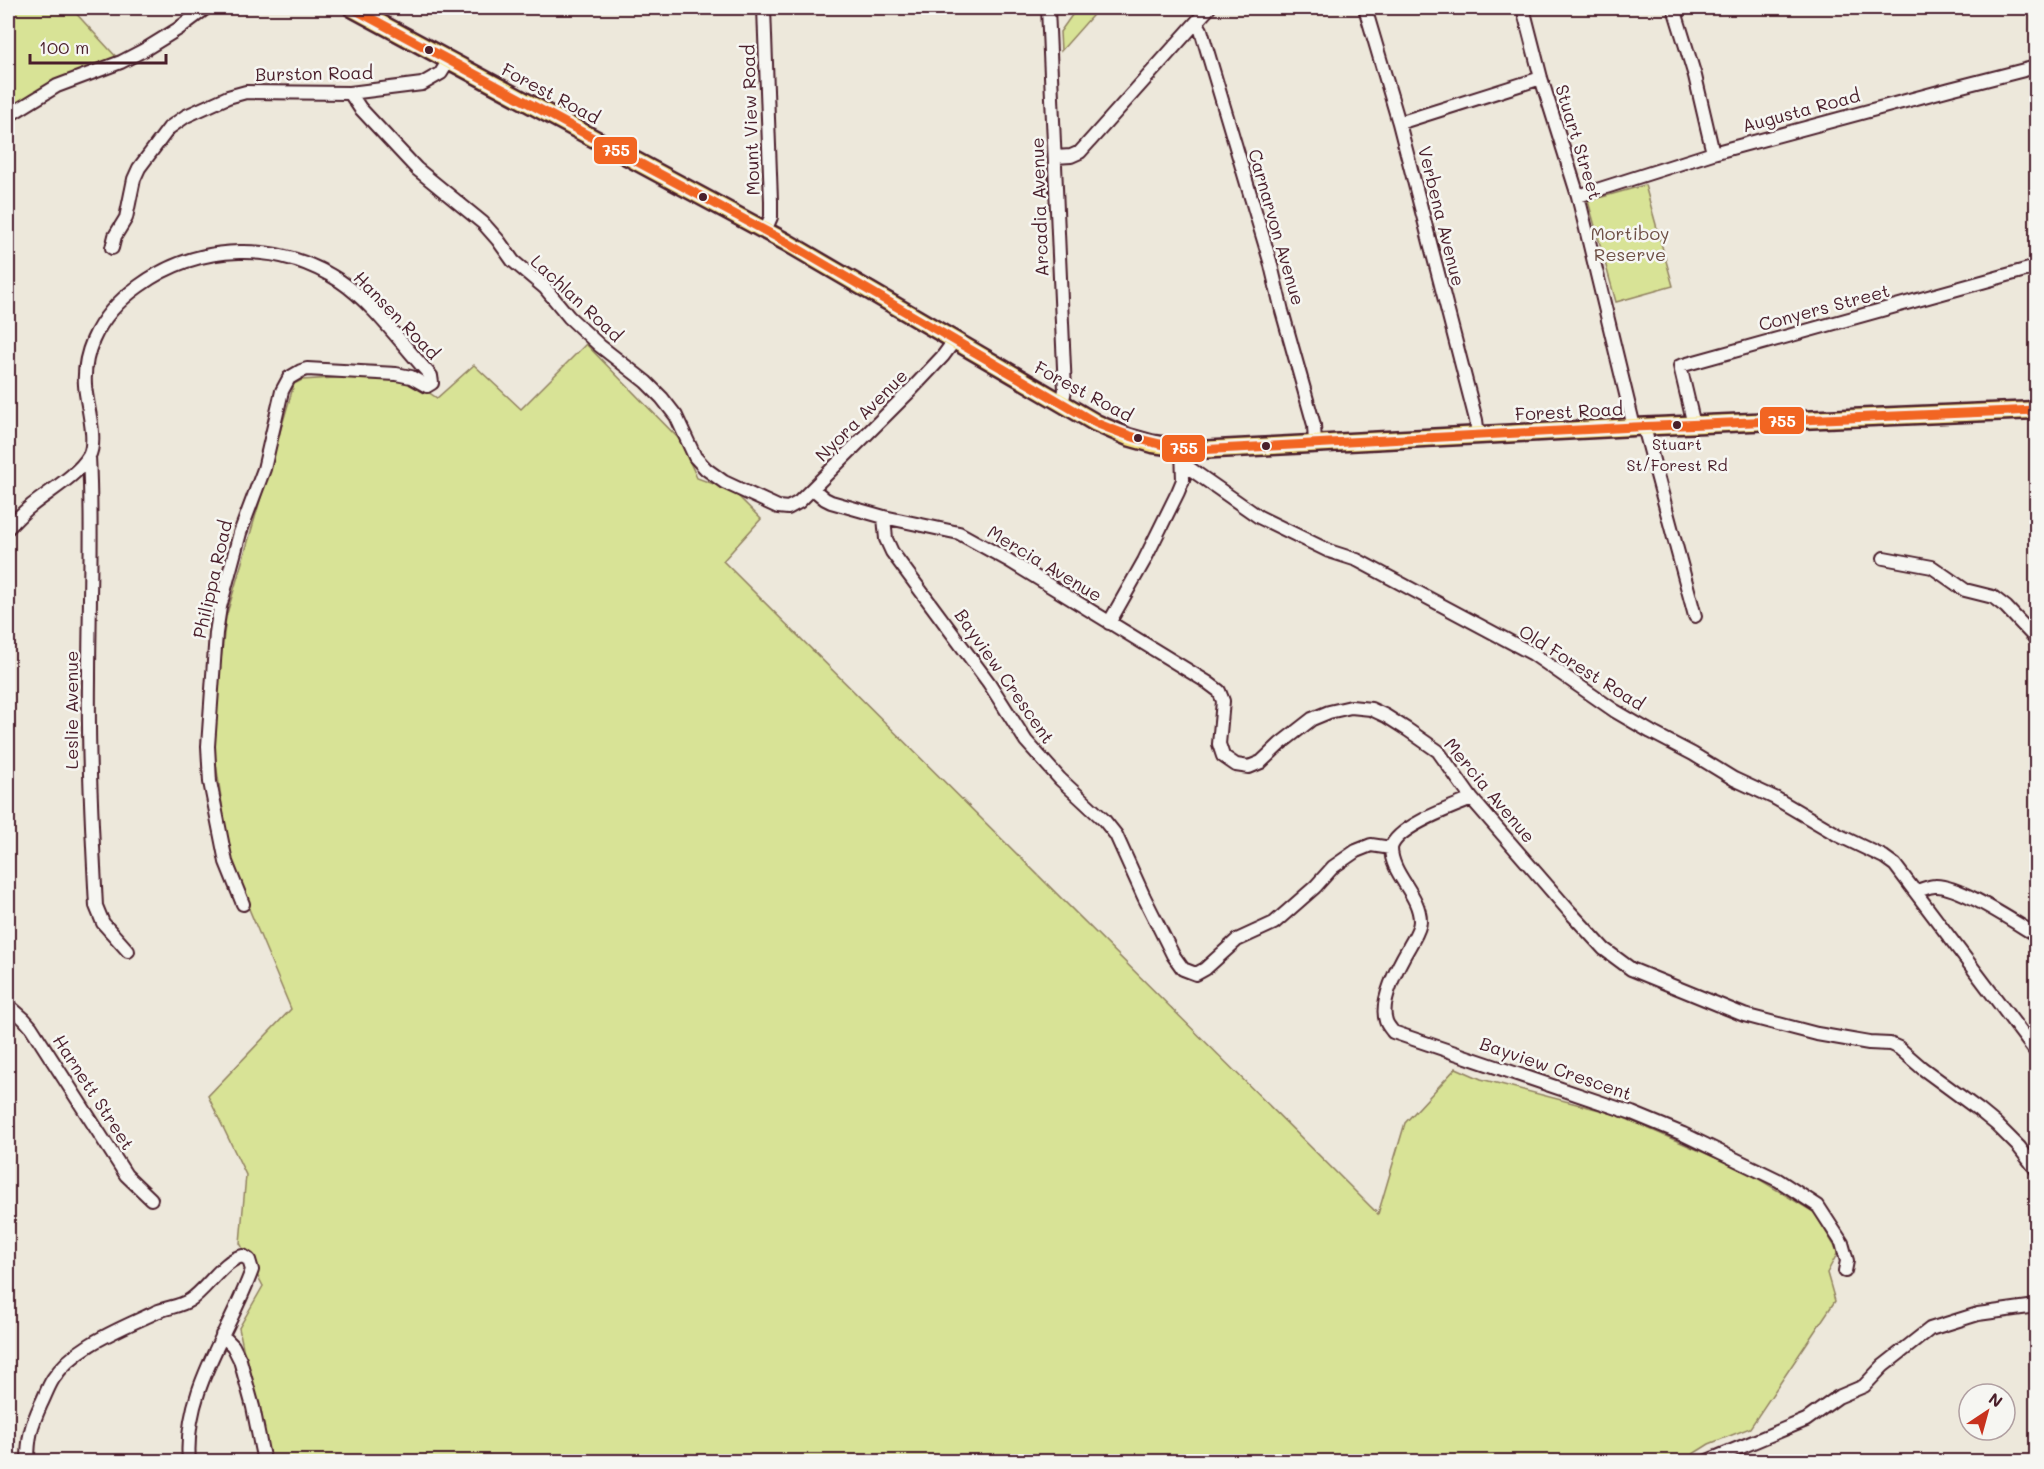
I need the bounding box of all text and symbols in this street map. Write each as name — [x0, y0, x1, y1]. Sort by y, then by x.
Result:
scale bar — [30, 27, 166, 65]
text: 100 m — [39, 35, 89, 59]
unlabelled marker — [423, 44, 435, 56]
street label: Mount View Road — [735, 44, 765, 196]
street label: Forest Road — [498, 57, 604, 129]
street label: Burston Road — [255, 60, 373, 86]
street label: Stuart Street — [1550, 82, 1608, 202]
street label: Augusta Road — [1739, 83, 1863, 137]
line badge: 755 — [593, 136, 638, 165]
street label: Arcadia Avenue — [1025, 137, 1053, 277]
text: 755 — [602, 139, 630, 160]
street label: Verbena Avenue — [1413, 143, 1471, 289]
street label: Carnarvon Avenue — [1243, 146, 1311, 308]
unlabelled marker — [697, 191, 709, 203]
park label: Mortiboy Reserve — [1590, 221, 1670, 266]
street label: Lachlan Road — [526, 249, 628, 347]
street label: Hansen Road — [349, 265, 445, 365]
street label: Conyers Street — [1756, 278, 1892, 336]
street label: Forest Road — [1031, 355, 1137, 427]
street label: Nyora Avenue — [810, 364, 912, 466]
street label: Forest Road — [1514, 396, 1624, 426]
line badge: 755 — [1759, 406, 1805, 435]
text: 755 — [1768, 410, 1796, 431]
marker: Stuart St/Forest Rd — [1671, 419, 1683, 431]
unlabelled marker — [1132, 432, 1144, 444]
place label: Stuart St/Forest Rd — [1626, 433, 1728, 475]
line badge: 755 — [1161, 434, 1206, 463]
text: 755 — [1170, 437, 1198, 458]
unlabelled marker — [1260, 440, 1272, 452]
street label: Philippa Road — [187, 517, 237, 641]
street label: Mercia Avenue — [983, 519, 1107, 607]
street label: Bayview Crescent — [950, 604, 1060, 748]
street label: Old Forest Road — [1515, 619, 1649, 715]
street label: Leslie Avenue — [59, 651, 83, 769]
street label: Mercia Avenue — [1439, 733, 1541, 847]
street label: Harnett Street — [48, 1030, 140, 1154]
street label: Bayview Crescent — [1477, 1031, 1635, 1105]
north arrow — [1957, 1382, 2017, 1442]
text: N — [1985, 1387, 2007, 1412]

